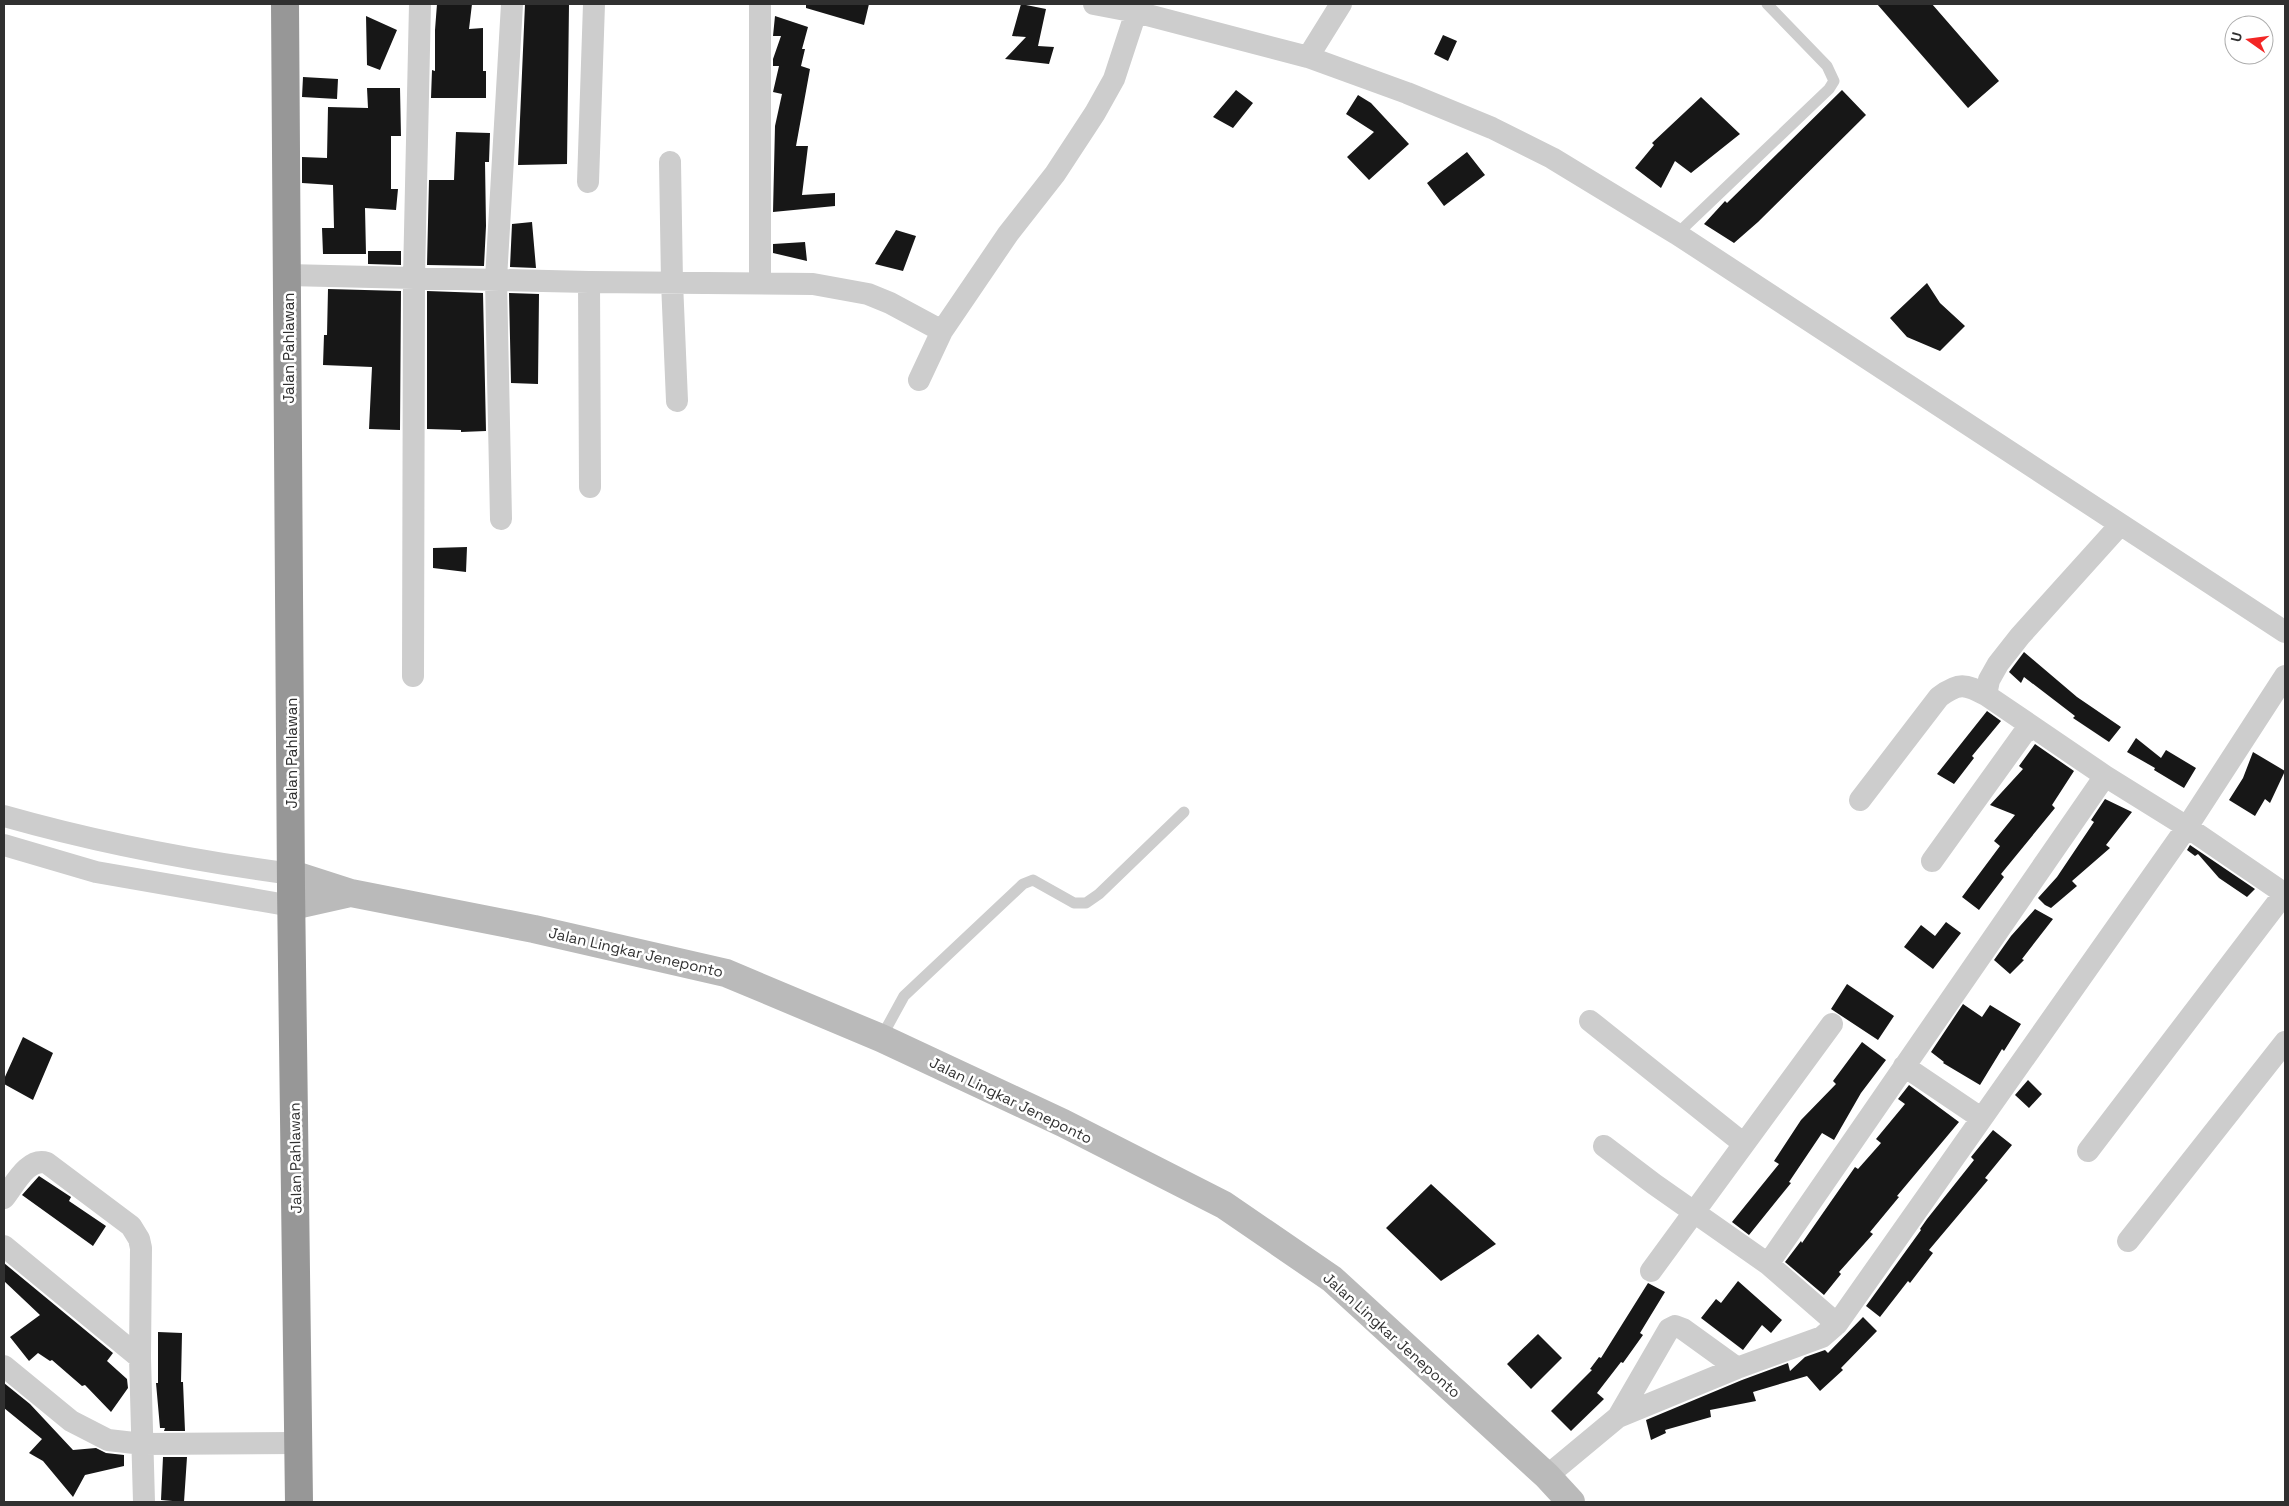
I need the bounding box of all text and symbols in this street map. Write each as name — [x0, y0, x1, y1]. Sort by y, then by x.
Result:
north arrow — [2224, 15, 2274, 65]
text: U — [2227, 30, 2246, 44]
street label: Jalan Pahlawan — [279, 292, 298, 404]
street label: Jalan Pahlawan — [282, 697, 301, 809]
street label: Jalan Lingkar Jeneponto — [547, 923, 725, 981]
street label: Jalan Lingkar Jeneponto — [927, 1052, 1095, 1148]
street label: Jalan Pahlawan — [285, 1102, 305, 1214]
street label: Jalan Lingkar Jeneponto — [1319, 1268, 1465, 1402]

